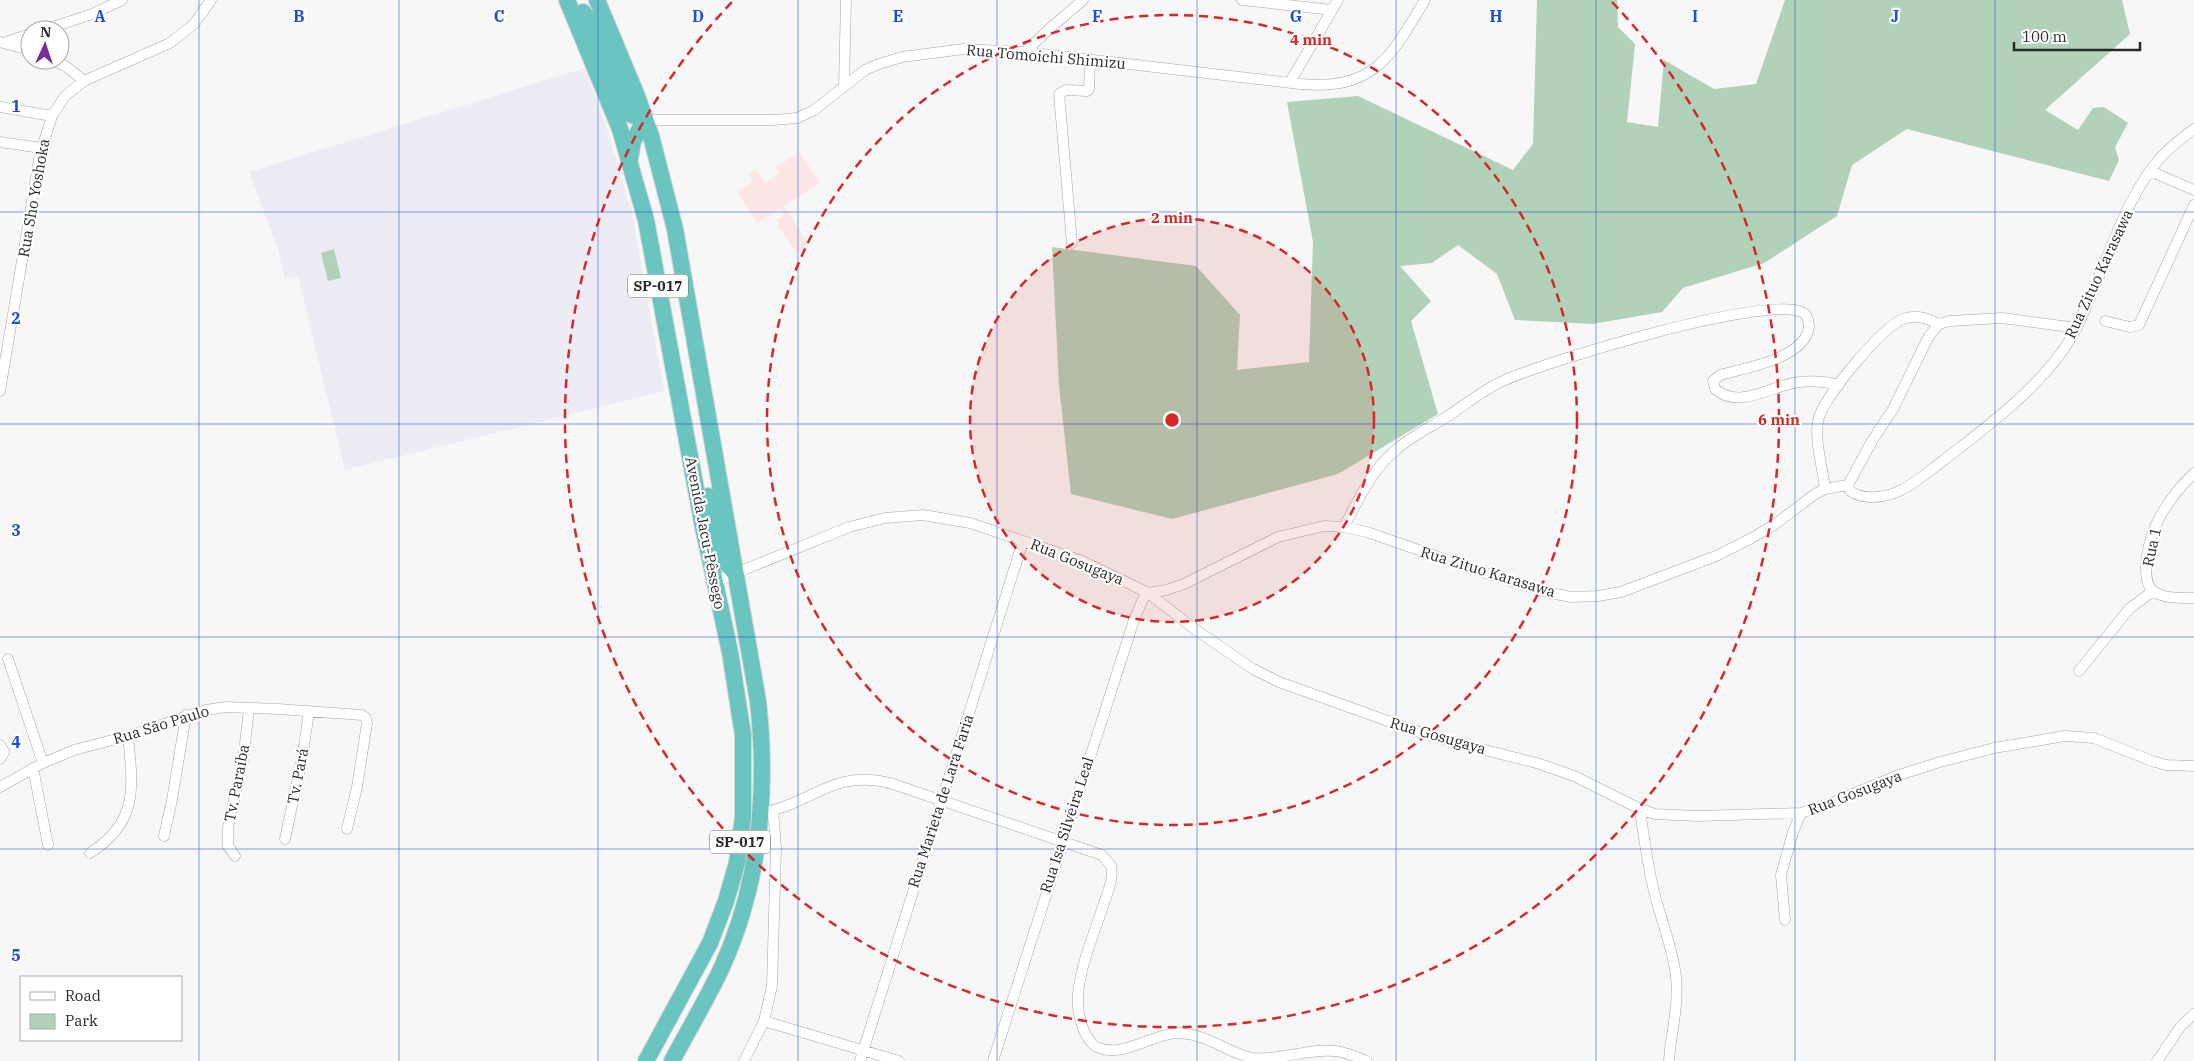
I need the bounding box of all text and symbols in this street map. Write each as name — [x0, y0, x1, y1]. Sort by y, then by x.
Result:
text: A — [94, 6, 106, 26]
text: B — [293, 6, 305, 26]
text: C — [494, 6, 504, 26]
text: D — [692, 6, 704, 26]
text: E — [893, 6, 903, 26]
text: F — [1092, 6, 1102, 26]
text: G — [1290, 6, 1302, 26]
text: H — [1490, 6, 1503, 26]
text: I — [1692, 6, 1698, 26]
text: J — [1891, 6, 1899, 26]
north arrow — [20, 20, 70, 70]
scale bar — [2014, 20, 2140, 52]
text: N — [40, 23, 52, 41]
text: 100 m — [2022, 27, 2067, 46]
text: 4 min — [1290, 30, 1332, 49]
street label: Rua Tomoichi Shimizu — [965, 40, 1127, 73]
text: 1 — [11, 96, 21, 116]
street label: Rua Sho Yoshoka — [14, 137, 53, 259]
street label: Rua Zituo Karasawa — [2060, 206, 2137, 341]
text: 2 min — [1151, 208, 1193, 227]
road number: SP-017 — [628, 274, 688, 298]
text: 2 — [11, 308, 21, 328]
text: 6 min — [1758, 410, 1800, 429]
centre of rings — [1163, 411, 1181, 429]
street label: Avenida Jacu-Pêssego — [681, 455, 730, 611]
text: 3 — [11, 520, 21, 540]
street label: Rua 1 — [2138, 525, 2165, 568]
street label: Rua Gosugaya — [1028, 534, 1127, 589]
street label: Rua Zituo Karasawa — [1418, 542, 1558, 601]
street label: Rua São Paulo — [111, 701, 211, 748]
street label: Rua Marieta de Lara Faria — [903, 712, 978, 890]
street label: Rua Gosugaya — [1388, 713, 1488, 758]
text: 4 — [11, 732, 21, 752]
street label: Tv. Paraíba — [220, 742, 253, 823]
street label: Tv. Pará — [283, 746, 312, 806]
street label: Rua Isa Silveira Leal — [1036, 754, 1097, 895]
street label: Rua Gosugaya — [1805, 766, 1904, 819]
road number: SP-017 — [710, 830, 770, 854]
text: 5 — [11, 945, 21, 965]
legend — [20, 976, 182, 1041]
text: Road — [65, 986, 101, 1005]
text: Park — [65, 1011, 98, 1030]

